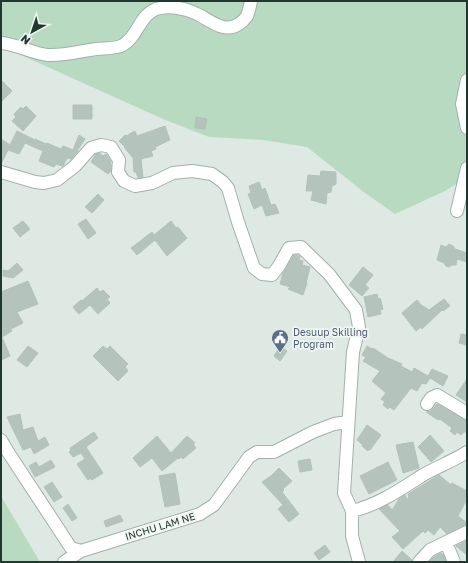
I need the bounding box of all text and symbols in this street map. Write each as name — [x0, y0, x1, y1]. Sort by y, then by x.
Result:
north arrow — [12, 12, 52, 52]
text: N — [18, 32, 33, 48]
place label: Desuup Skilling Program — [293, 326, 368, 350]
public building icon: Desuup Skilling Program — [270, 328, 290, 353]
street label: INCHU LAM NE — [124, 510, 196, 542]

